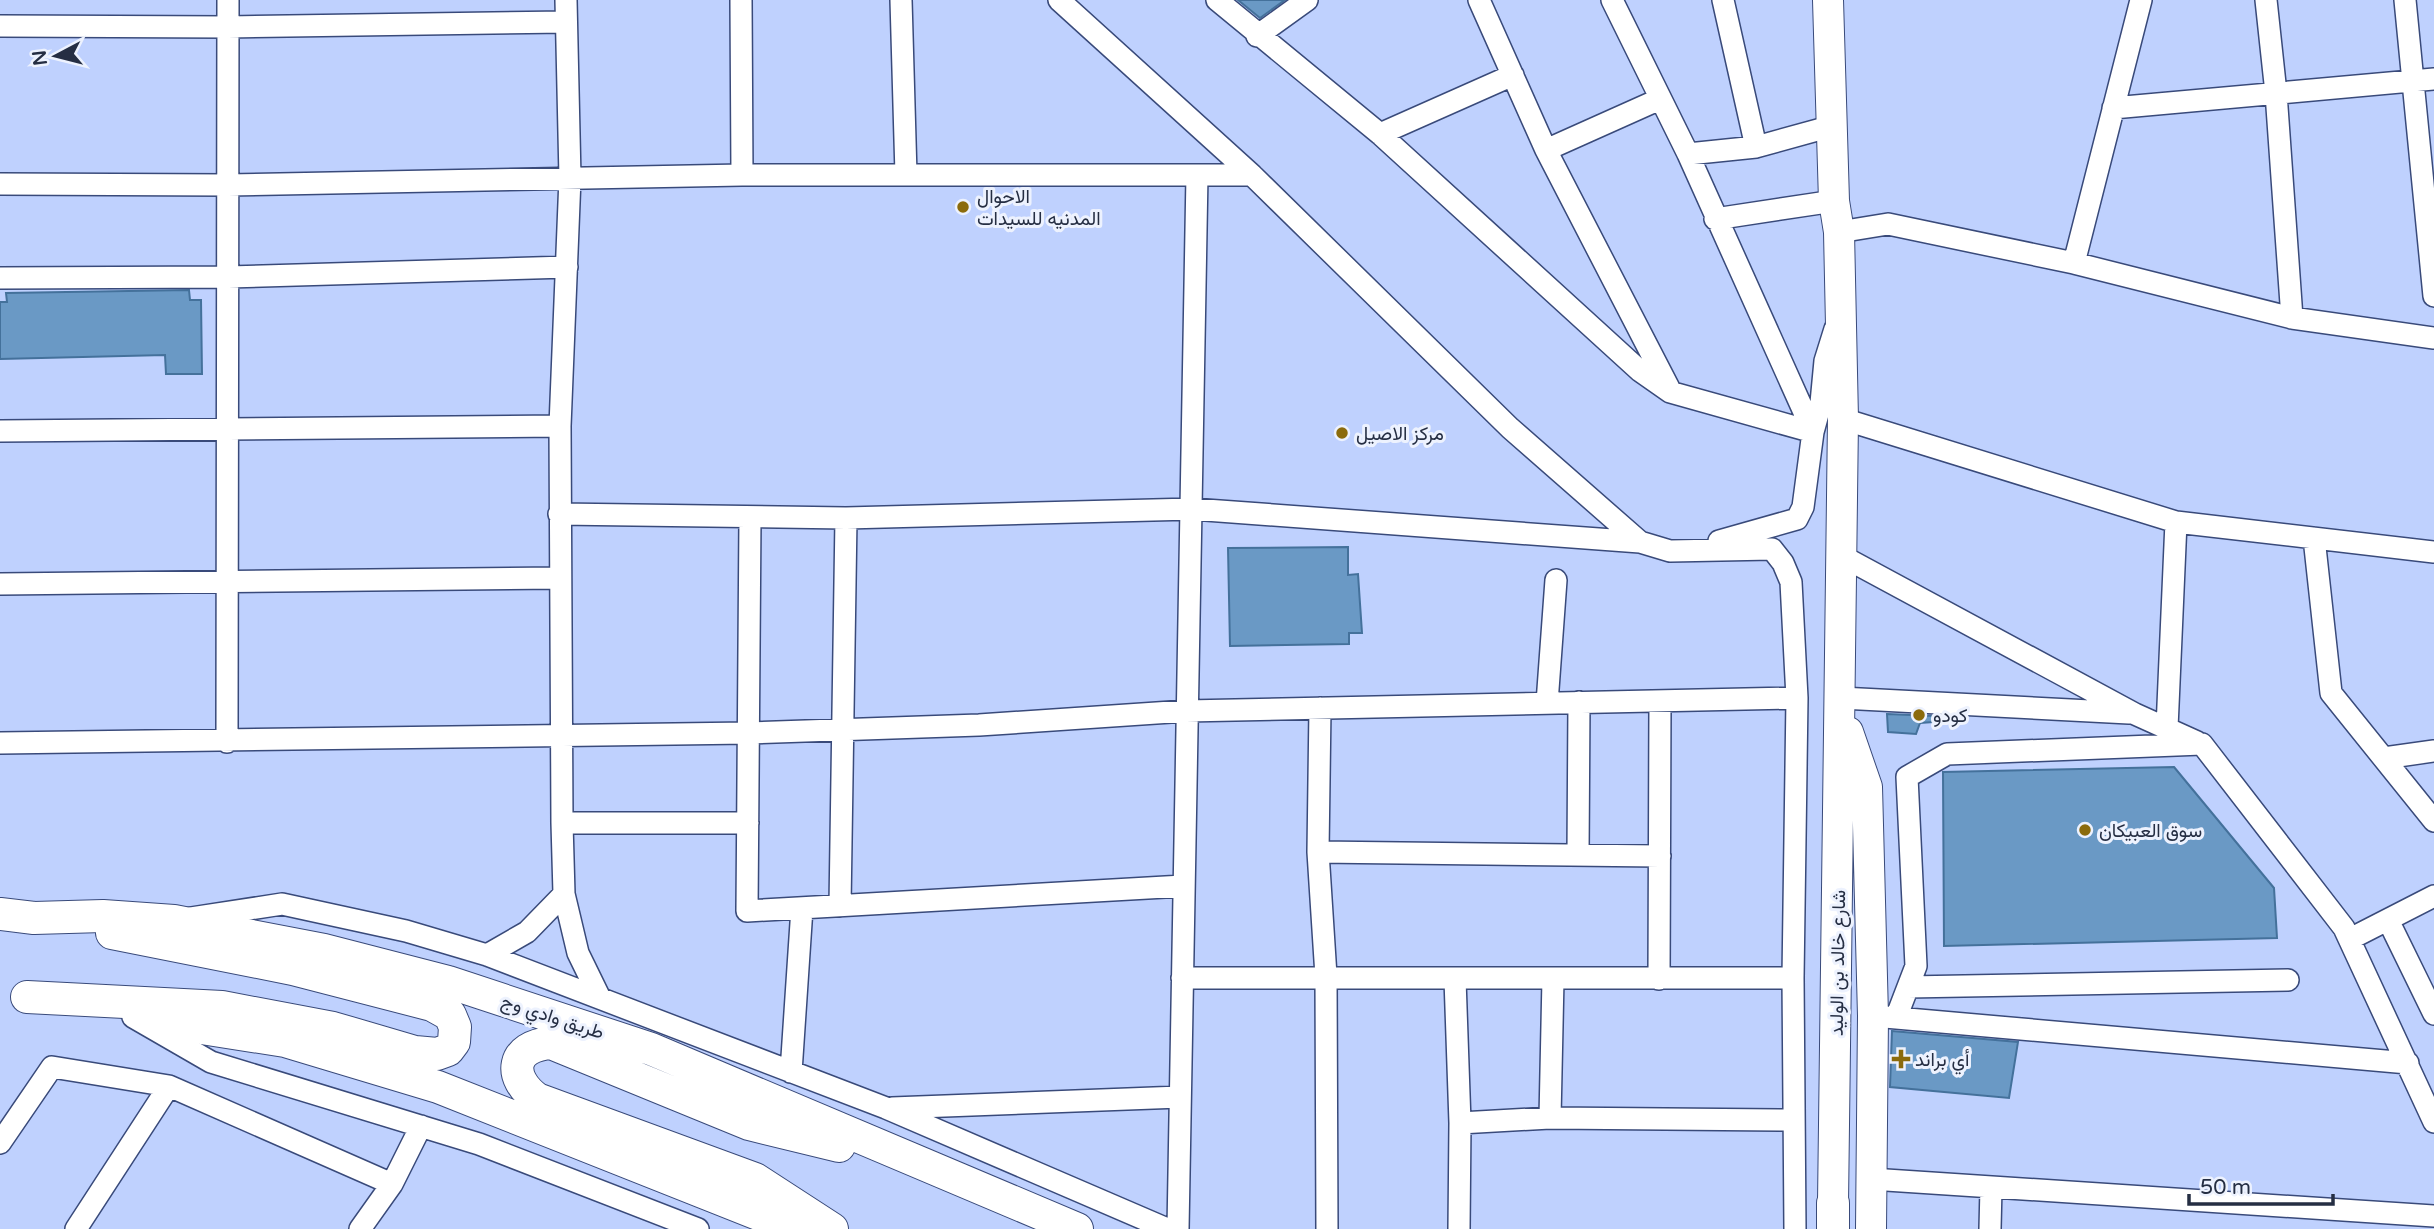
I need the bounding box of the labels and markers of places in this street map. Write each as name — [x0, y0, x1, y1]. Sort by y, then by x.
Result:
place label: الاحوال المدنيه للسيدات — [977, 186, 1101, 230]
marker: الاحوال المدنيه للسيدات — [955, 199, 971, 215]
place label: مركز الاصيل — [1356, 423, 1444, 445]
marker: مركز الاصيل — [1334, 425, 1350, 441]
place label: كودو — [1933, 705, 1967, 727]
marker: كودو — [1911, 707, 1927, 723]
place label: سوق العبيكان — [2099, 820, 2202, 842]
marker: سوق العبيكان — [2077, 822, 2093, 838]
place label: أي براند — [1915, 1049, 1969, 1075]
marker: أي براند — [1893, 1051, 1909, 1067]

